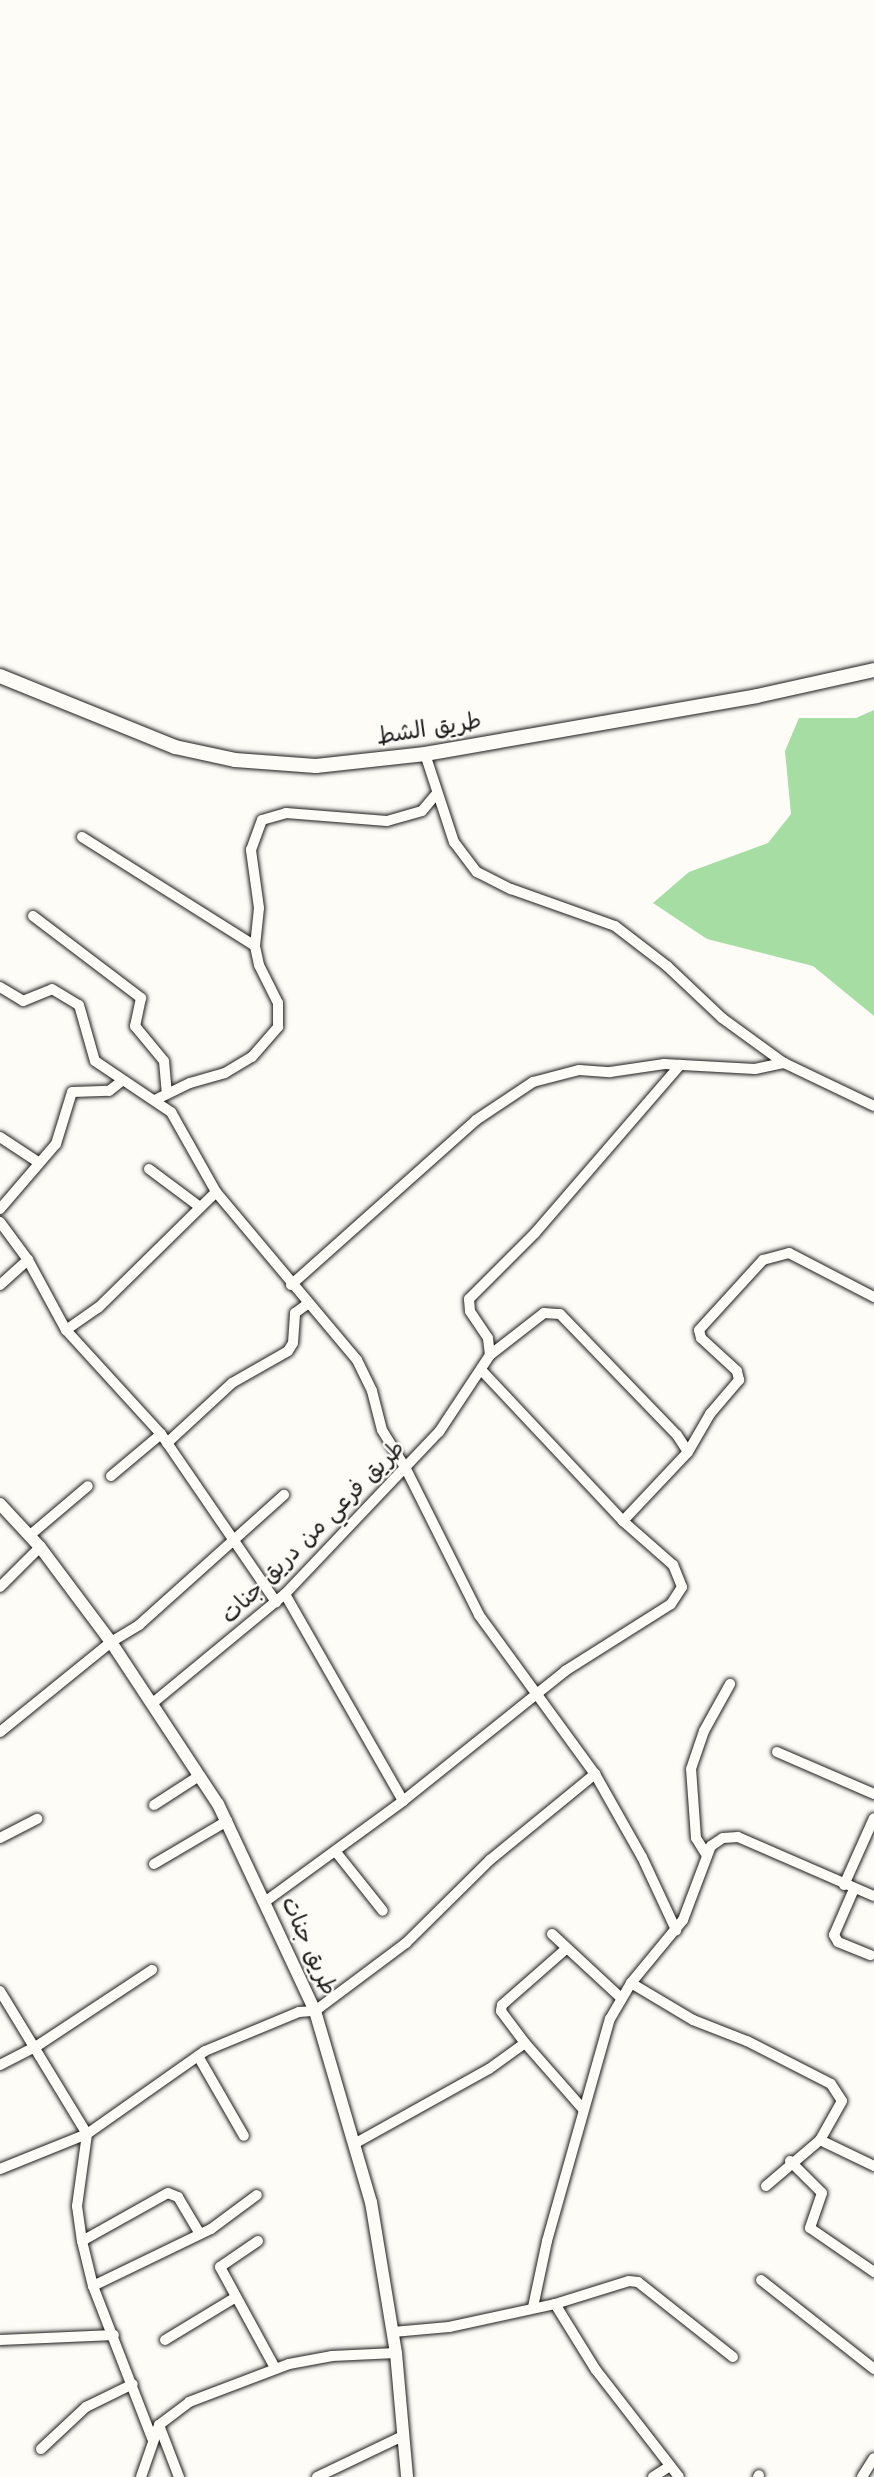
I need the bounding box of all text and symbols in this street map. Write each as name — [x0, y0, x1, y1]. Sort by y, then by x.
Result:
street label: طريق الشط — [375, 707, 483, 751]
street label: طريق فرعي من دريق جنات — [215, 1434, 411, 1630]
street label: طريق جنات — [275, 1892, 343, 2000]

